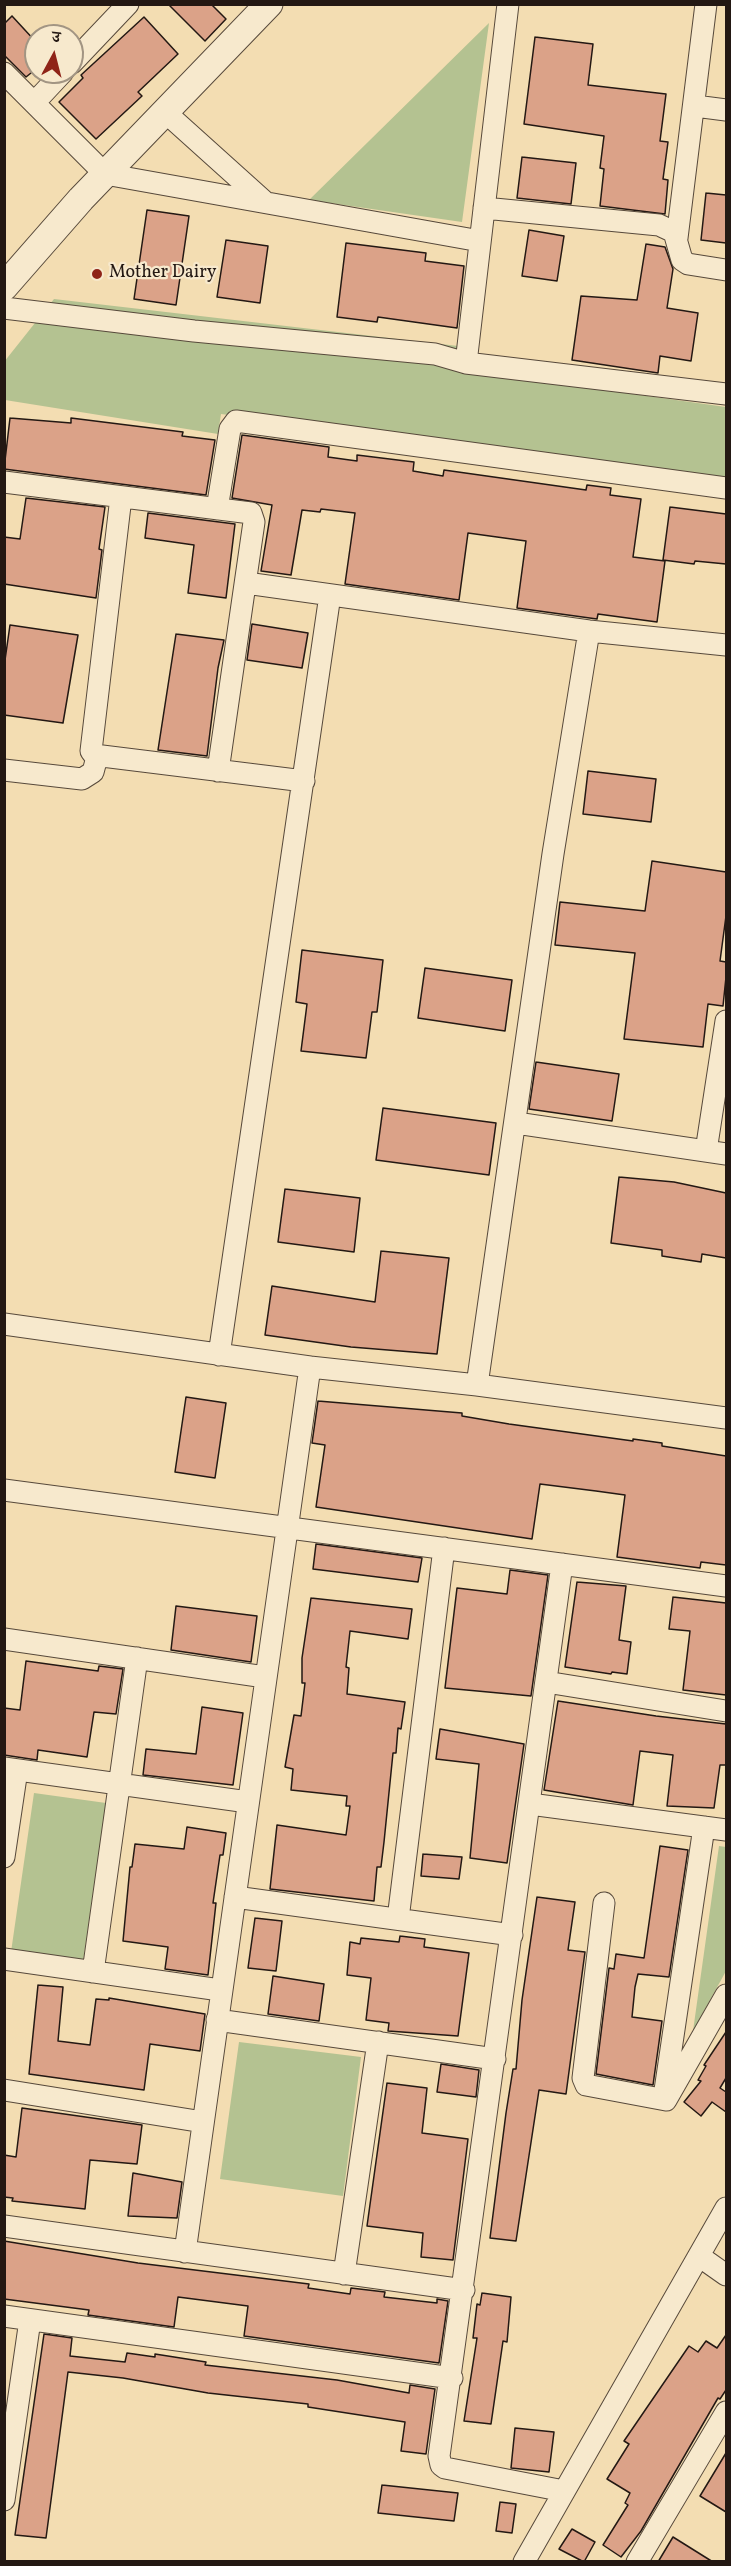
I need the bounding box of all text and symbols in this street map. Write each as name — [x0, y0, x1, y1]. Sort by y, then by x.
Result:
north arrow — [24, 24, 84, 84]
text: उ — [51, 27, 61, 50]
place label: Mother Dairy — [109, 263, 216, 285]
marker: Mother Dairy — [90, 267, 104, 281]

